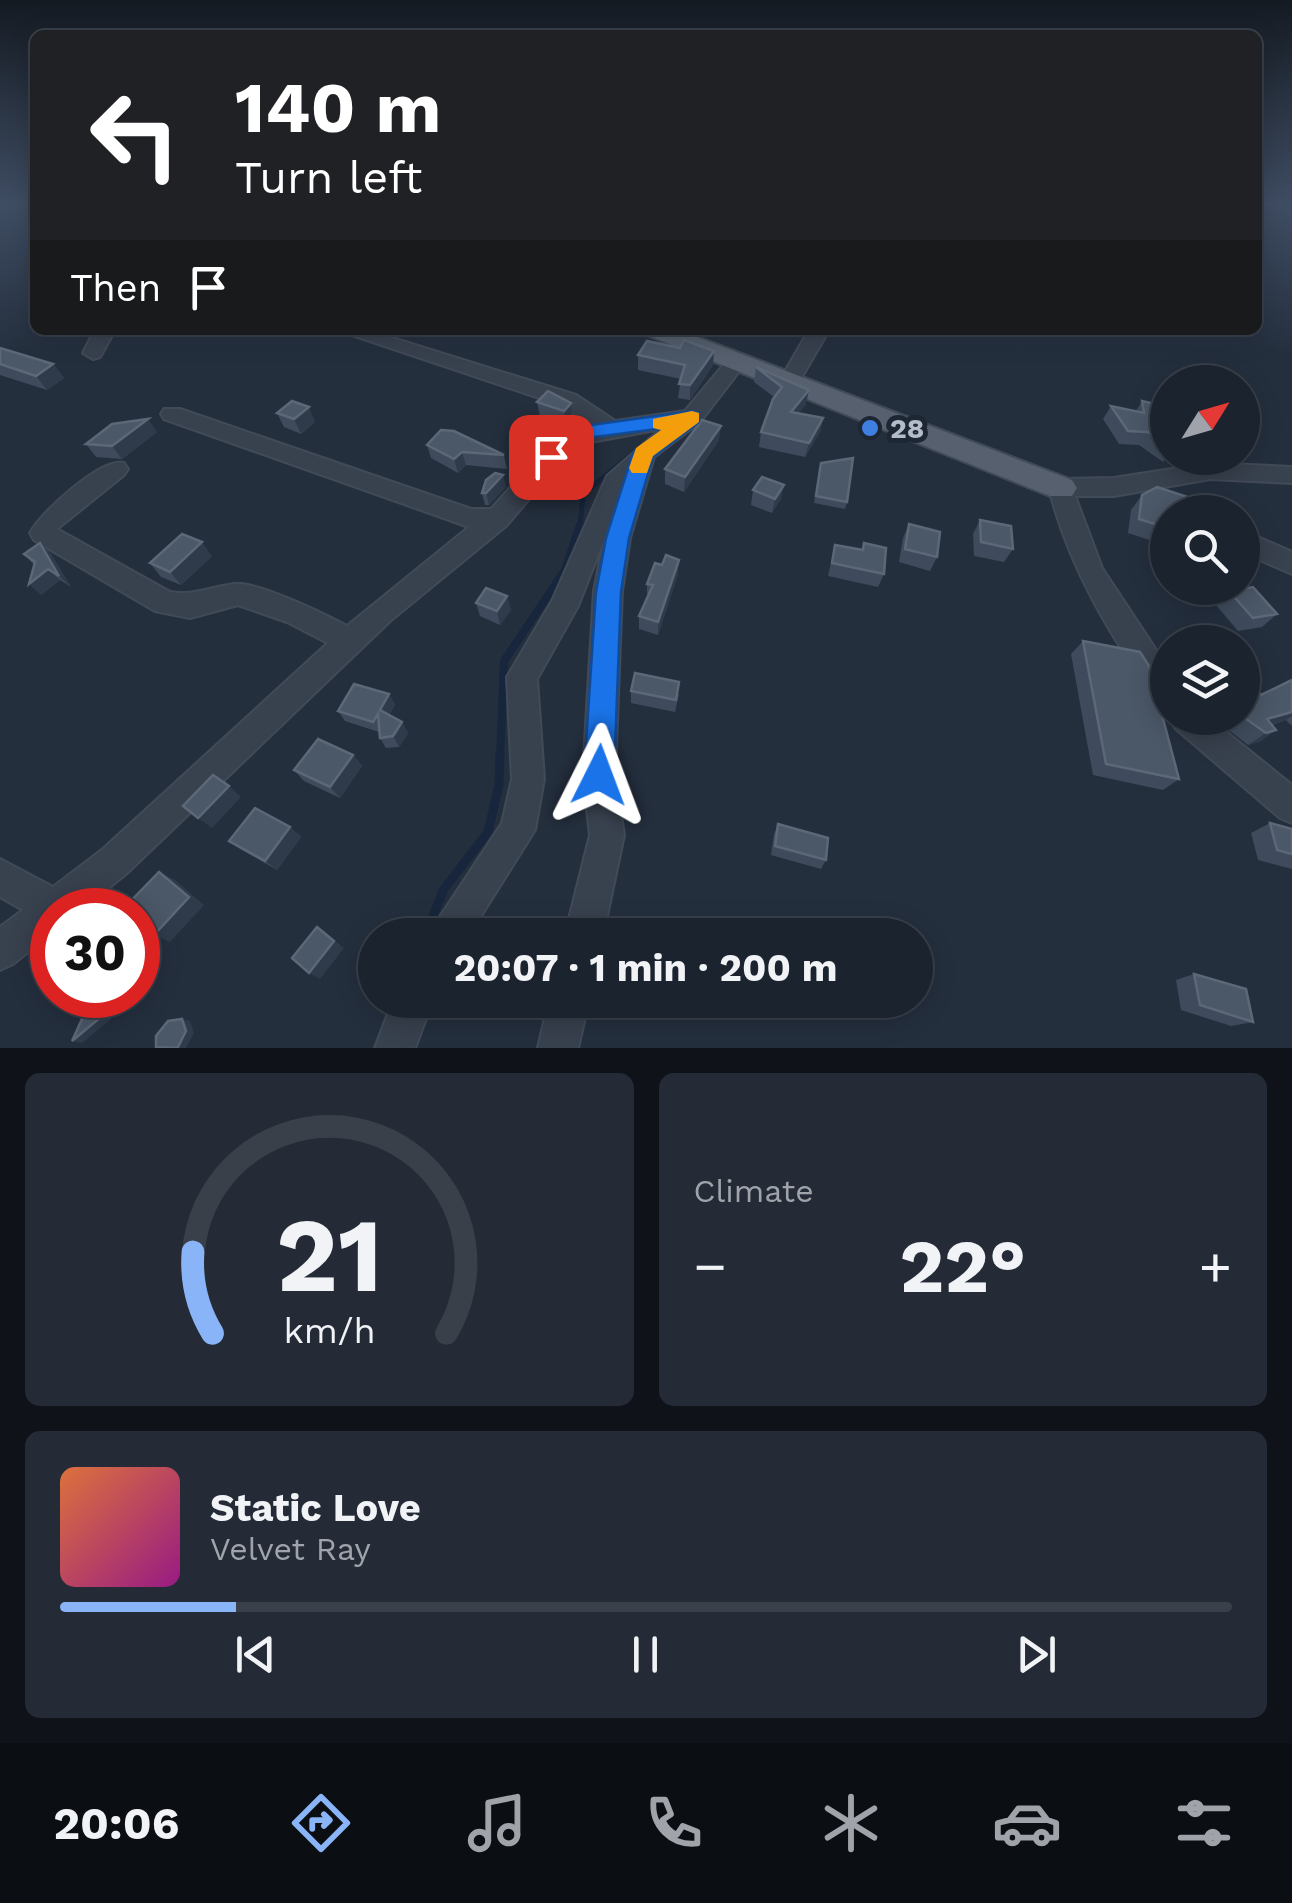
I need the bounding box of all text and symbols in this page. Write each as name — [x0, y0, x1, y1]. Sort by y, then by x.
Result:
text: 140 m — [235, 67, 441, 149]
icon: left — [70, 70, 200, 200]
text: Turn left — [235, 151, 422, 204]
icon: arrive — [181, 260, 236, 315]
text: Then — [70, 266, 161, 310]
north arrow — [1150, 365, 1260, 475]
map controls — [1150, 365, 1260, 735]
place label: 28 — [890, 412, 924, 445]
pin — [509, 415, 594, 500]
marker: 28 — [859, 417, 881, 439]
icon: arrive — [524, 430, 579, 485]
button: search — [1150, 495, 1260, 605]
button: layers — [1150, 625, 1260, 735]
position arrow — [547, 723, 651, 827]
speed limit sign: 30 — [30, 888, 160, 1018]
text: 20:07 · 1 min · 200 m — [453, 946, 838, 990]
text: Climate — [694, 1172, 814, 1210]
text: 21 — [276, 1194, 383, 1316]
text: 22° — [899, 1222, 1026, 1310]
text: − — [694, 1234, 727, 1298]
text: + — [1199, 1234, 1232, 1298]
text: km/h — [283, 1310, 375, 1352]
text: Static Love — [210, 1486, 421, 1530]
text: Velvet Ray — [210, 1530, 371, 1568]
icon: previous — [228, 1627, 283, 1682]
icon: pause — [618, 1627, 673, 1682]
icon: next — [1009, 1627, 1064, 1682]
icon: directions — [286, 1788, 356, 1858]
icon: music — [462, 1788, 532, 1858]
icon: phone — [639, 1788, 709, 1858]
icon: climate — [816, 1788, 886, 1858]
icon: car — [992, 1788, 1062, 1858]
icon: filters — [1169, 1788, 1239, 1858]
text: 20:06 — [53, 1797, 179, 1850]

